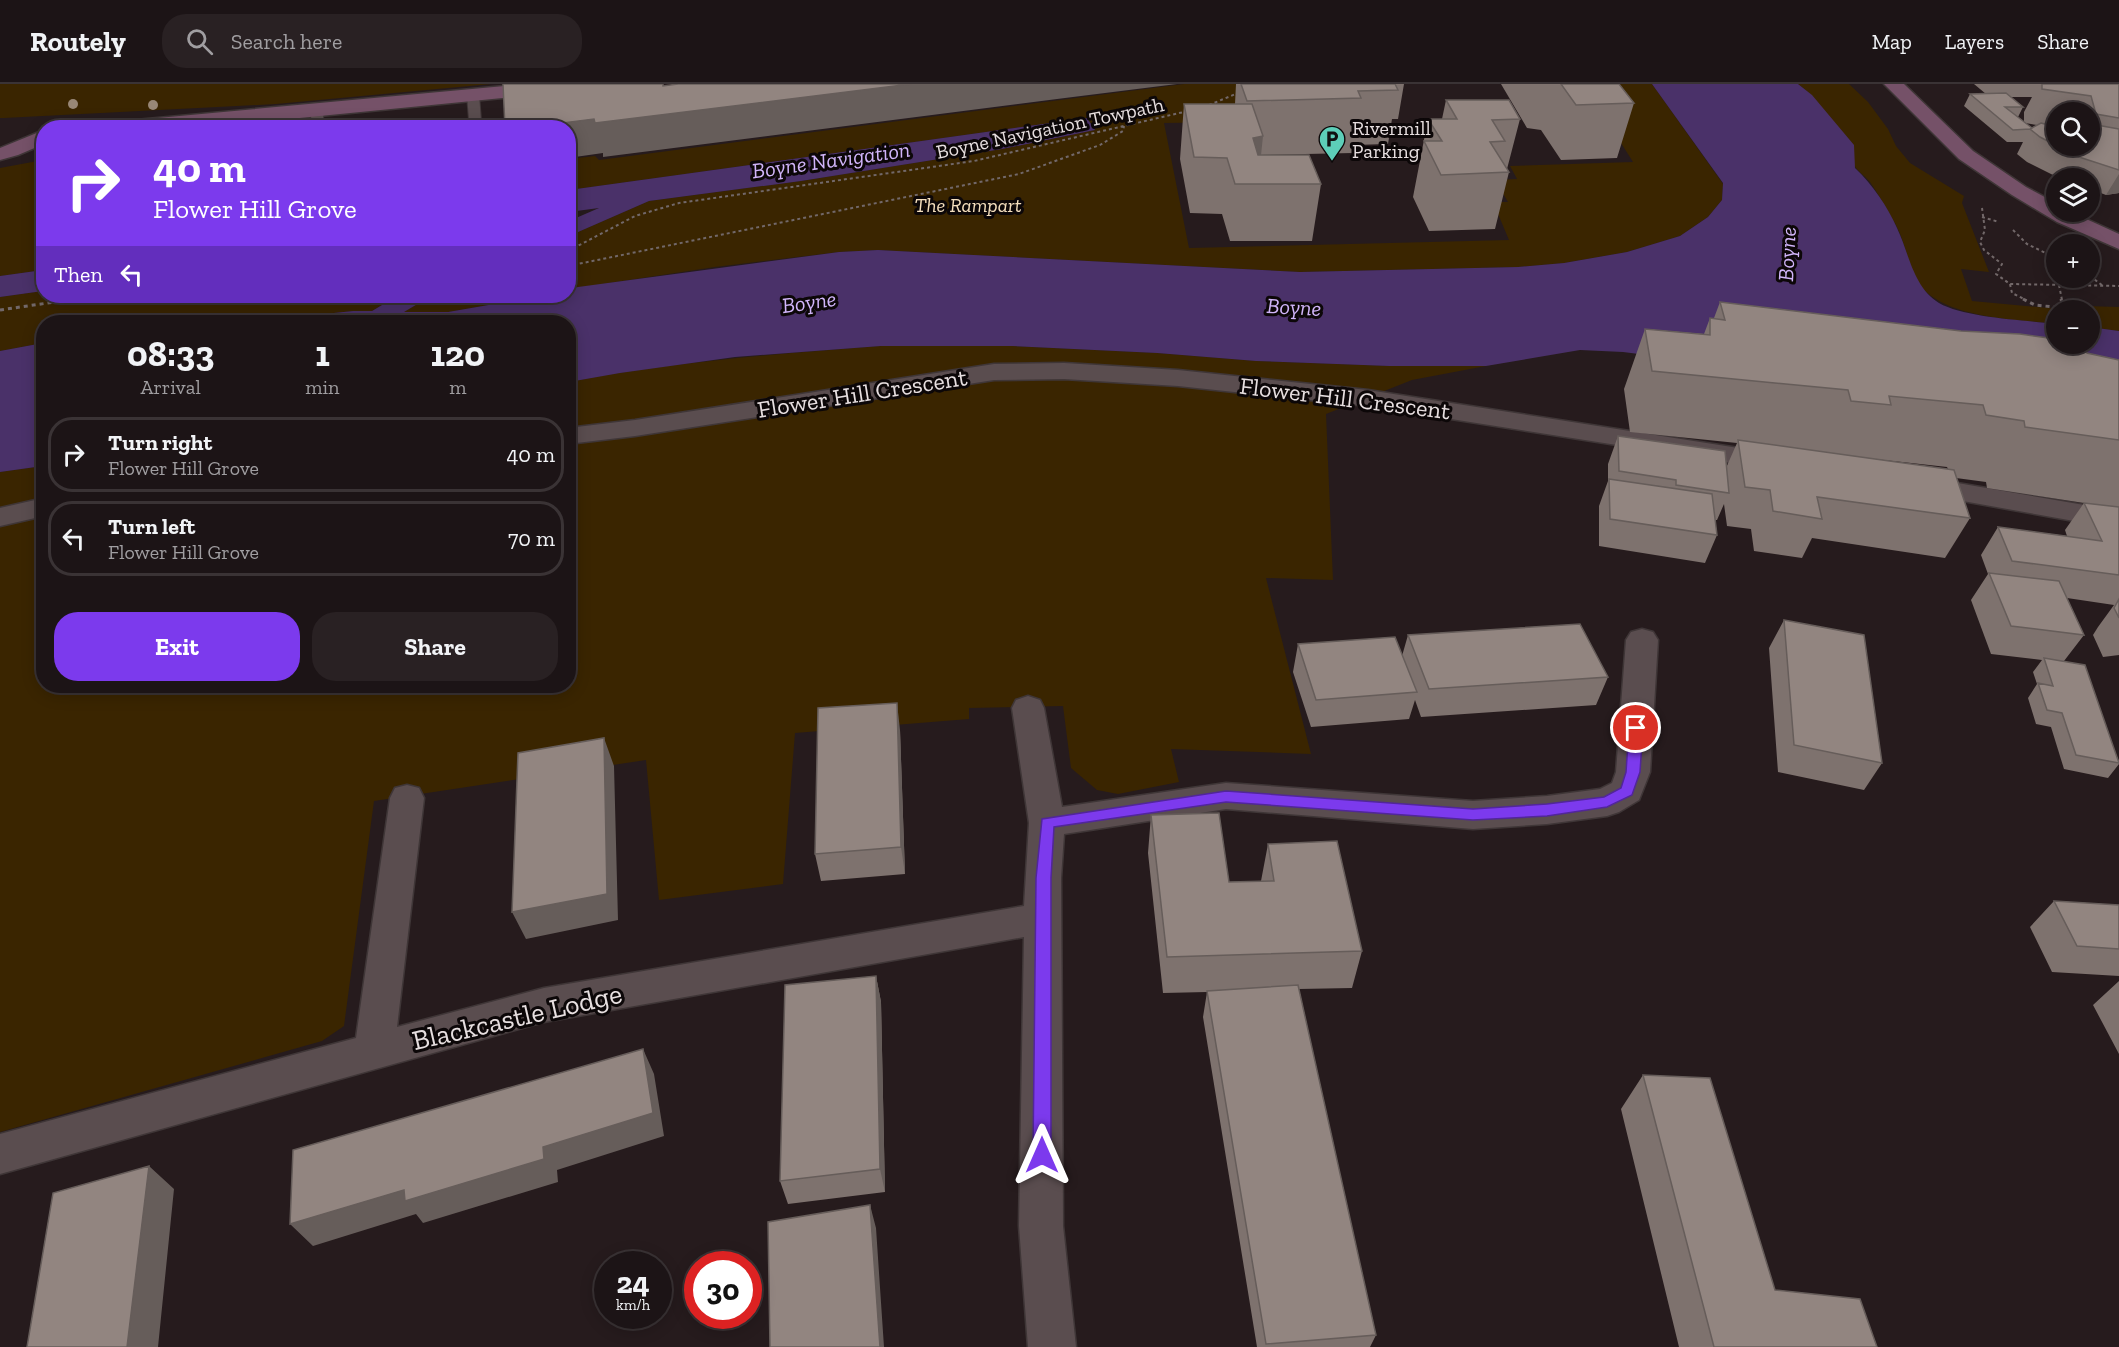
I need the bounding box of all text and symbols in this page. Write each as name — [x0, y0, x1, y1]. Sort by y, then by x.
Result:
search box — [162, 14, 582, 68]
text: Routely — [30, 25, 126, 58]
icon: search — [183, 25, 216, 58]
text: Search here — [231, 28, 342, 55]
text: Map — [1872, 29, 1912, 54]
text: Layers — [1945, 29, 2004, 54]
text: Share — [2037, 29, 2089, 54]
street label: Boyne Navigation Towpath — [934, 92, 1167, 164]
map controls — [2046, 102, 2100, 354]
button: search — [2046, 102, 2100, 156]
place label: Rivermill Parking — [1352, 116, 1431, 163]
parking icon: Rivermill Parking — [1317, 124, 1347, 162]
water label: Boyne Navigation — [750, 136, 912, 184]
text: 40 m — [153, 142, 246, 193]
icon: right — [54, 144, 132, 222]
button: layers — [2046, 168, 2100, 222]
text: Flower Hill Grove — [153, 193, 357, 225]
park label: The Rampart — [914, 193, 1022, 217]
water label: Boyne — [1772, 226, 1802, 282]
button: + — [2046, 234, 2100, 288]
icon: left — [115, 258, 148, 291]
text: Then — [54, 261, 103, 288]
water label: Boyne — [780, 285, 838, 319]
water label: Boyne — [1266, 292, 1322, 322]
button: − — [2046, 300, 2100, 354]
text: 08:33 — [127, 332, 214, 375]
text: 1 — [315, 332, 330, 375]
text: 120 — [430, 332, 485, 375]
street label: Flower Hill Crescent — [755, 362, 969, 424]
street label: Flower Hill Crescent — [1238, 371, 1452, 425]
text: Arrival — [140, 375, 201, 399]
text: min — [305, 375, 340, 399]
text: m — [449, 375, 466, 399]
text: Turn right — [108, 429, 212, 456]
icon: right — [57, 438, 90, 471]
text: 40 m — [506, 441, 555, 468]
text: Flower Hill Grove — [108, 456, 259, 480]
text: Turn left — [108, 513, 195, 540]
icon: left — [57, 522, 90, 555]
text: 70 m — [508, 525, 555, 552]
text: Flower Hill Grove — [108, 540, 259, 564]
button: Exit — [54, 612, 300, 681]
button: Share — [312, 612, 558, 681]
pin — [1610, 702, 1661, 753]
icon: arrive — [1619, 711, 1652, 744]
street label: Blackcastle Lodge — [409, 977, 625, 1057]
position arrow — [1010, 1123, 1074, 1187]
speed limit sign: 30 — [684, 1251, 762, 1329]
text: 24 — [616, 1265, 650, 1301]
text: km/h — [616, 1296, 650, 1314]

